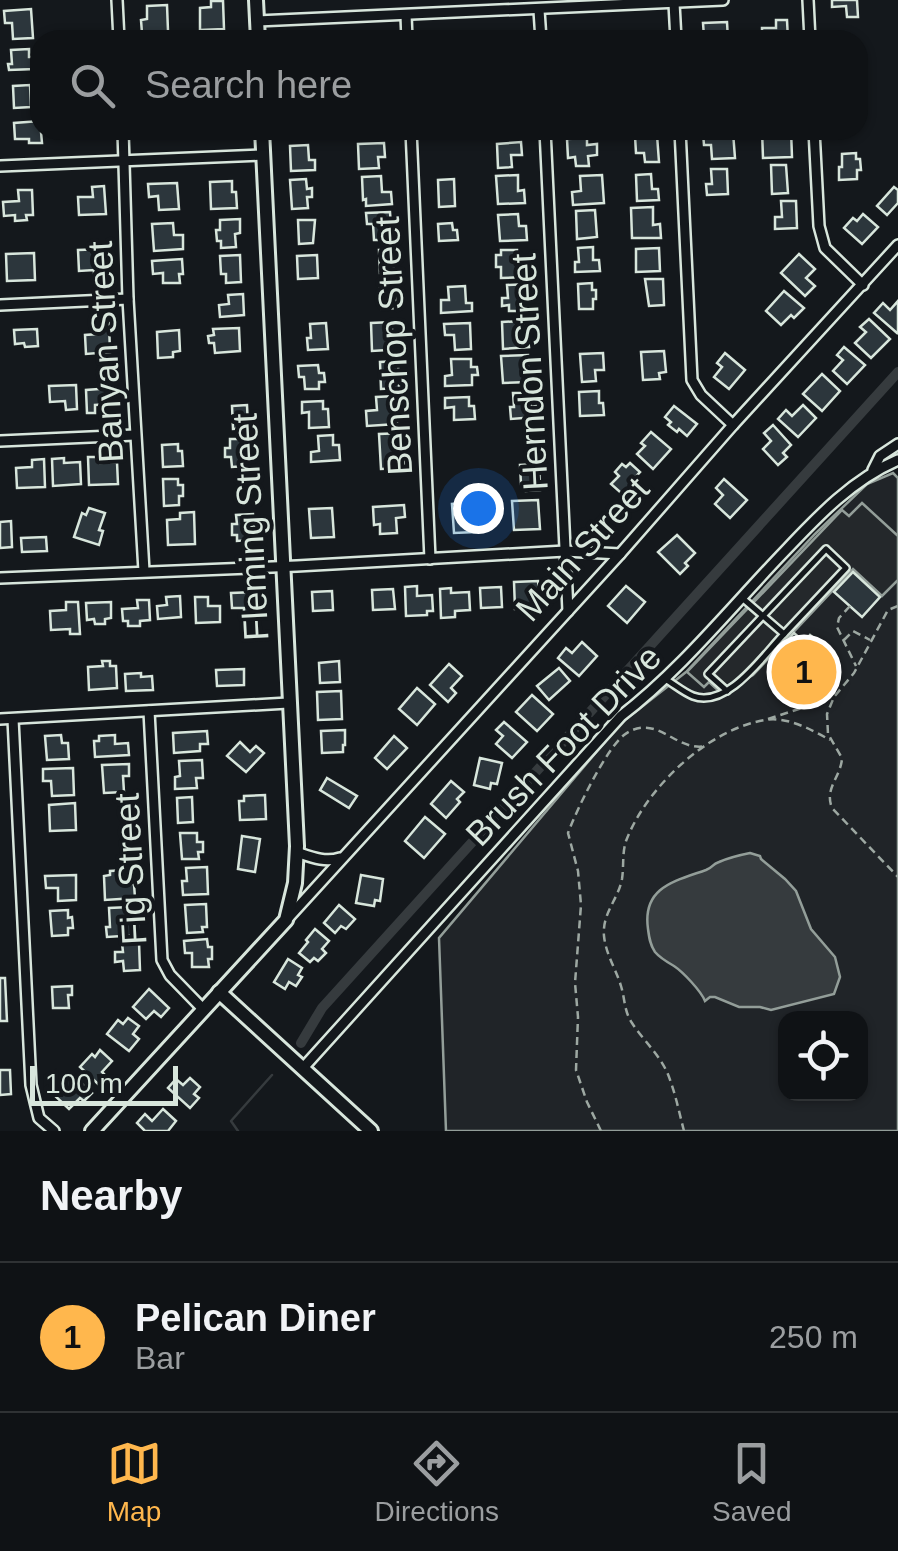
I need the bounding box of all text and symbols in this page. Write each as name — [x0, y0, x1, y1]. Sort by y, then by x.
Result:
search box — [30, 30, 868, 140]
icon: search — [65, 58, 120, 113]
text: Search here — [145, 64, 352, 106]
street label: Benschop Street — [367, 215, 419, 476]
street label: Banyan Street — [80, 240, 130, 464]
street label: Herndon Street — [503, 252, 555, 492]
street label: Fleming Street — [225, 412, 275, 642]
street label: Main Street — [508, 469, 657, 629]
your location — [453, 483, 504, 534]
pin: 1 — [772, 634, 836, 710]
street label: Brush Foot Drive — [458, 637, 668, 853]
street label: Fig Street — [107, 792, 153, 946]
map controls — [778, 1011, 868, 1101]
button: locate — [778, 1011, 868, 1101]
scale bar — [30, 1061, 178, 1106]
text: 100 m — [45, 1068, 123, 1099]
text: Nearby — [40, 1172, 182, 1219]
text: Pelican Diner — [135, 1297, 376, 1339]
text: 1 — [64, 1319, 81, 1355]
text: 250 m — [769, 1319, 858, 1355]
text: Bar — [135, 1340, 185, 1376]
tab: Map — [107, 1436, 162, 1528]
tab: Directions — [375, 1436, 499, 1528]
tab: Saved — [712, 1436, 791, 1528]

